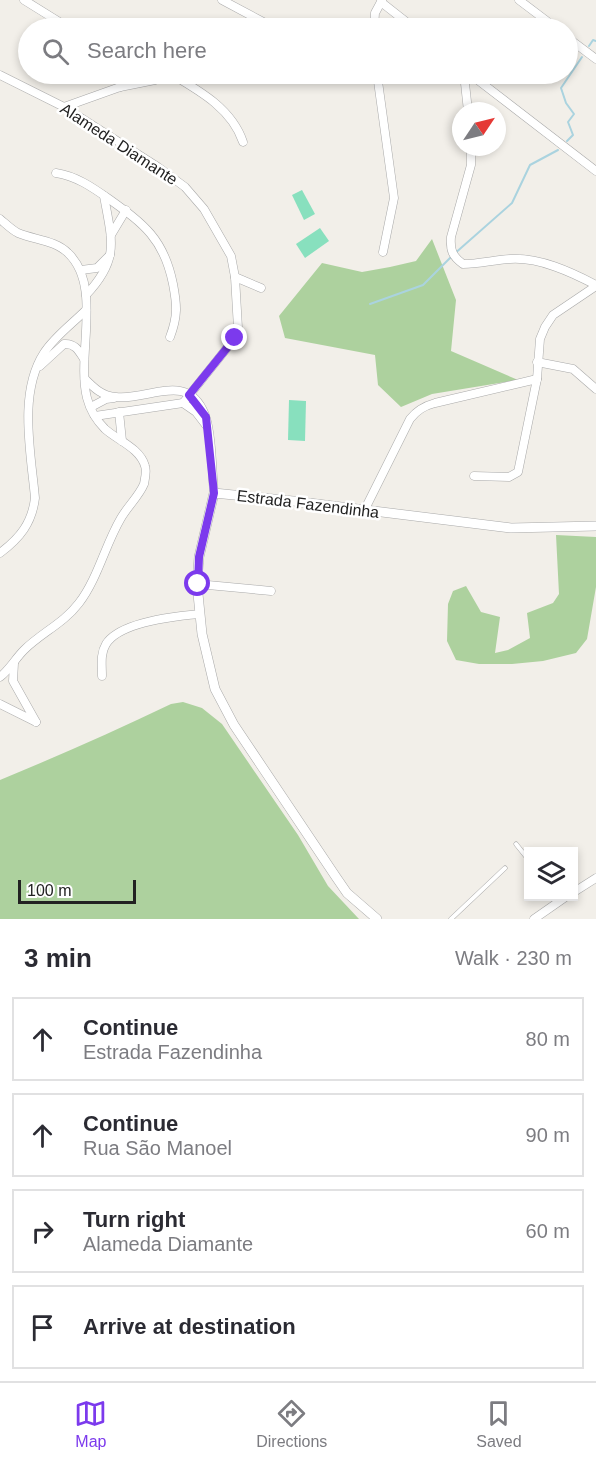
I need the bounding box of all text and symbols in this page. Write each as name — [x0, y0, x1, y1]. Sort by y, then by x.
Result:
search box — [18, 18, 578, 84]
icon: search — [39, 35, 72, 68]
text: Search here — [87, 38, 207, 63]
street label: Alameda Diamante — [57, 100, 181, 188]
north arrow — [452, 102, 506, 156]
route end — [221, 324, 247, 350]
street label: Estrada Fazendinha — [236, 487, 380, 521]
route start — [184, 570, 210, 596]
map controls — [524, 847, 578, 901]
button: layers — [524, 847, 578, 901]
scale bar — [18, 877, 136, 904]
text: 100 m — [27, 882, 71, 899]
text: 3 min — [24, 943, 92, 973]
text: Walk · 230 m — [455, 947, 572, 969]
text: Continue — [83, 1015, 178, 1040]
icon: ahead — [26, 1023, 59, 1056]
text: 80 m — [526, 1028, 570, 1050]
text: Estrada Fazendinha — [83, 1041, 262, 1063]
text: Continue — [83, 1111, 178, 1136]
icon: ahead — [26, 1119, 59, 1152]
text: 90 m — [526, 1124, 570, 1146]
text: Rua São Manoel — [83, 1137, 232, 1159]
text: Turn right — [83, 1207, 185, 1232]
icon: right — [26, 1215, 59, 1248]
text: 60 m — [526, 1220, 570, 1242]
text: Alameda Diamante — [83, 1233, 253, 1255]
icon: arrive — [26, 1311, 59, 1344]
text: Arrive at destination — [83, 1314, 296, 1339]
tab: Map — [74, 1397, 107, 1451]
tab: Directions — [256, 1397, 327, 1451]
tab: Saved — [476, 1397, 522, 1451]

